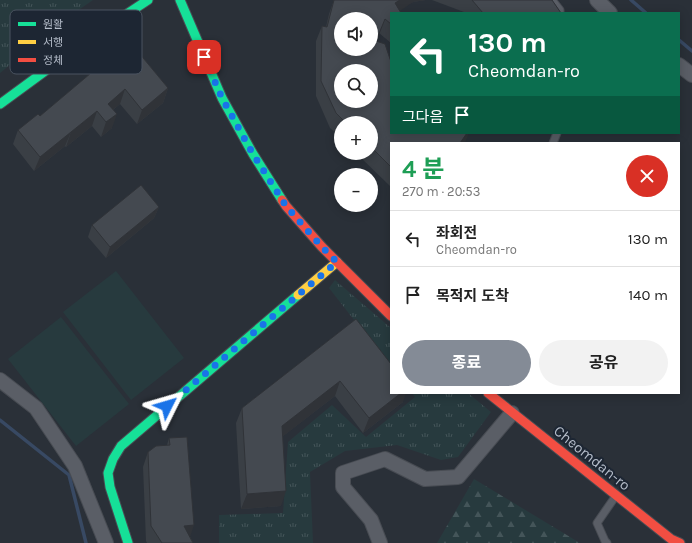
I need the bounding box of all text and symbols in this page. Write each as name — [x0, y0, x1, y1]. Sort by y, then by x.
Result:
legend — [10, 10, 142, 74]
map controls — [334, 12, 378, 212]
button: sound — [334, 12, 378, 56]
text: 원활 — [43, 18, 63, 31]
text: 130 m — [468, 26, 547, 59]
icon: left — [402, 28, 454, 80]
text: 서행 — [43, 36, 63, 49]
pin — [187, 40, 221, 74]
icon: arrive — [193, 46, 215, 68]
text: 정체 — [43, 54, 63, 67]
text: Cheomdan-ro — [468, 60, 580, 82]
button: search — [334, 64, 378, 108]
icon: arrive — [451, 104, 473, 126]
text: 그다음 — [402, 108, 443, 126]
button: + — [334, 116, 378, 160]
text: 4 분 — [402, 155, 444, 183]
button: close — [626, 155, 668, 197]
button: − — [334, 168, 378, 212]
text: 270 m · 20:53 — [402, 184, 480, 199]
text: 좌회전 — [436, 224, 477, 242]
icon: left — [402, 228, 424, 250]
text: 130 m — [628, 230, 668, 248]
text: Cheomdan-ro — [436, 242, 517, 257]
icon: arrive — [402, 284, 424, 306]
text: 140 m — [628, 286, 668, 304]
text: 목적지 도착 — [436, 287, 509, 305]
button: 종료 — [402, 340, 531, 386]
button: 공유 — [539, 340, 668, 386]
position arrow — [146, 385, 188, 427]
street label: Cheomdan-ro — [550, 422, 634, 494]

